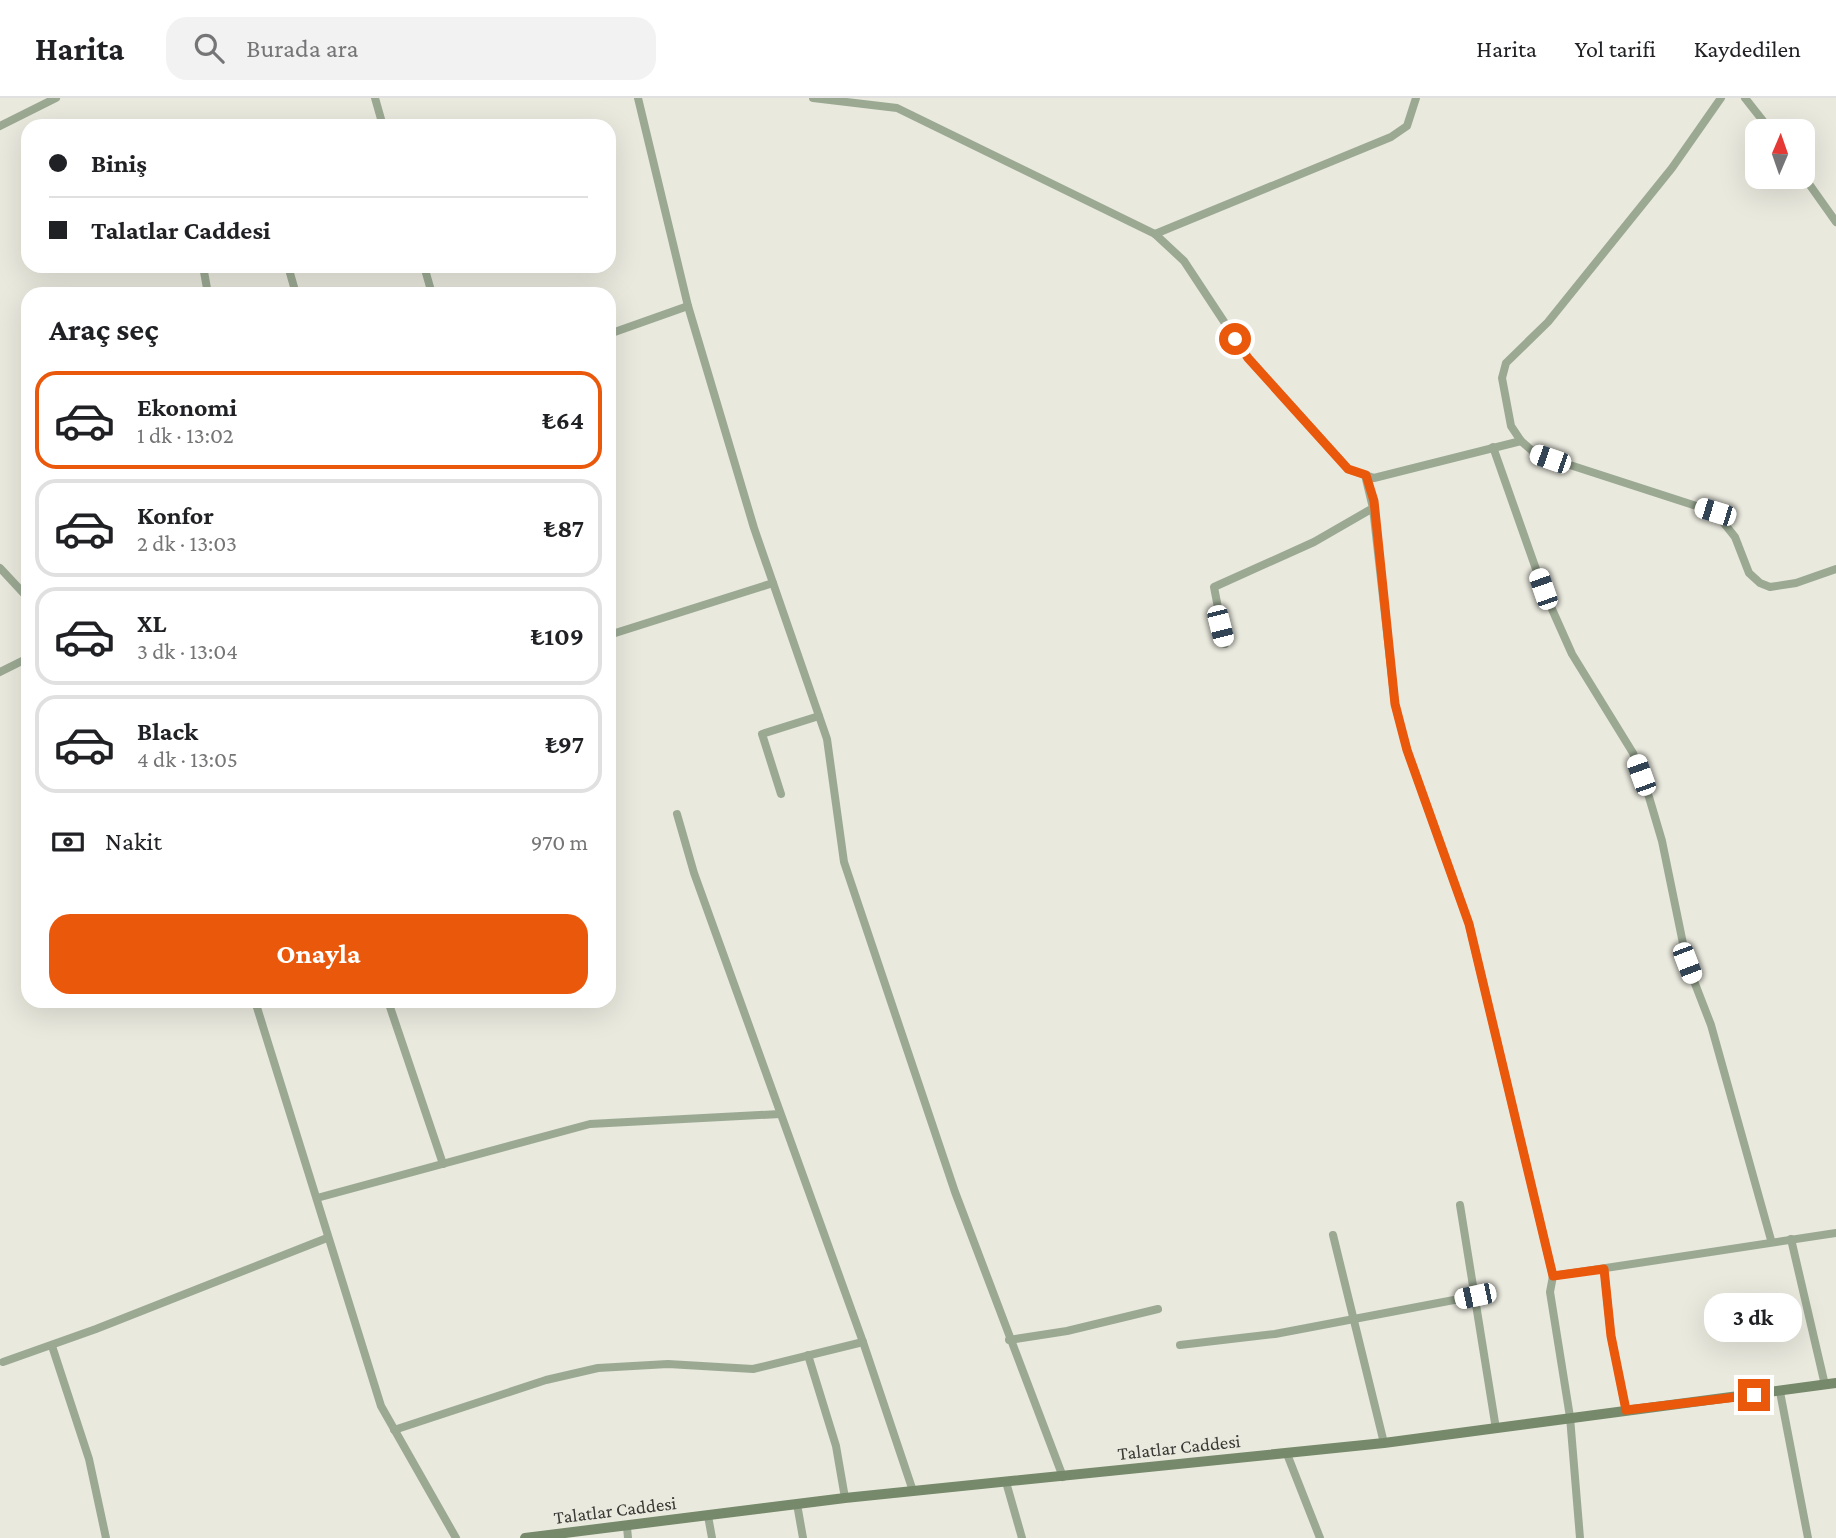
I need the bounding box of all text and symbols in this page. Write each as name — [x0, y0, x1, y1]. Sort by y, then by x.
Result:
search box — [166, 17, 656, 80]
icon: search — [190, 29, 228, 67]
text: Harita — [35, 30, 124, 67]
text: Burada ara — [246, 34, 359, 63]
text: Harita — [1476, 35, 1537, 62]
text: Yol tarifi — [1575, 35, 1656, 62]
text: Kaydedilen — [1694, 35, 1801, 62]
north arrow — [1745, 119, 1815, 189]
map controls — [1745, 119, 1815, 189]
text: Biniş — [91, 149, 147, 178]
text: Talatlar Caddesi — [91, 216, 271, 245]
text: Araç seç — [49, 311, 159, 347]
route start — [1219, 323, 1251, 355]
icon: car — [53, 389, 116, 452]
text: Ekonomi — [137, 393, 237, 422]
text: ₺64 — [542, 406, 584, 435]
text: 1 dk · 13:02 — [137, 422, 234, 448]
car — [1527, 442, 1574, 476]
car — [1692, 496, 1739, 528]
icon: car — [53, 497, 116, 560]
text: Konfor — [137, 501, 214, 530]
text: ₺87 — [544, 514, 584, 543]
text: 2 dk · 13:03 — [137, 530, 237, 556]
car — [1527, 566, 1560, 612]
car — [1205, 603, 1236, 649]
icon: car — [53, 605, 116, 668]
text: XL — [137, 609, 166, 638]
text: ₺109 — [531, 622, 584, 651]
text: 3 dk · 13:04 — [137, 638, 238, 664]
icon: car — [53, 713, 116, 776]
text: Black — [137, 717, 198, 746]
text: ₺97 — [546, 730, 584, 759]
text: 4 dk · 13:05 — [137, 746, 238, 772]
car — [1624, 752, 1659, 798]
icon: cash — [49, 823, 87, 861]
text: Nakit — [105, 827, 162, 856]
text: 970 m — [531, 829, 588, 855]
button: Onayla — [49, 914, 588, 994]
car — [1670, 940, 1705, 986]
car — [1453, 1281, 1498, 1311]
callout: 3 dk — [1705, 1294, 1803, 1342]
text: 3 dk — [1733, 1304, 1773, 1330]
route end — [1738, 1379, 1770, 1411]
street label: Talatlar Caddesi — [1117, 1430, 1241, 1464]
street label: Talatlar Caddesi — [553, 1492, 678, 1528]

